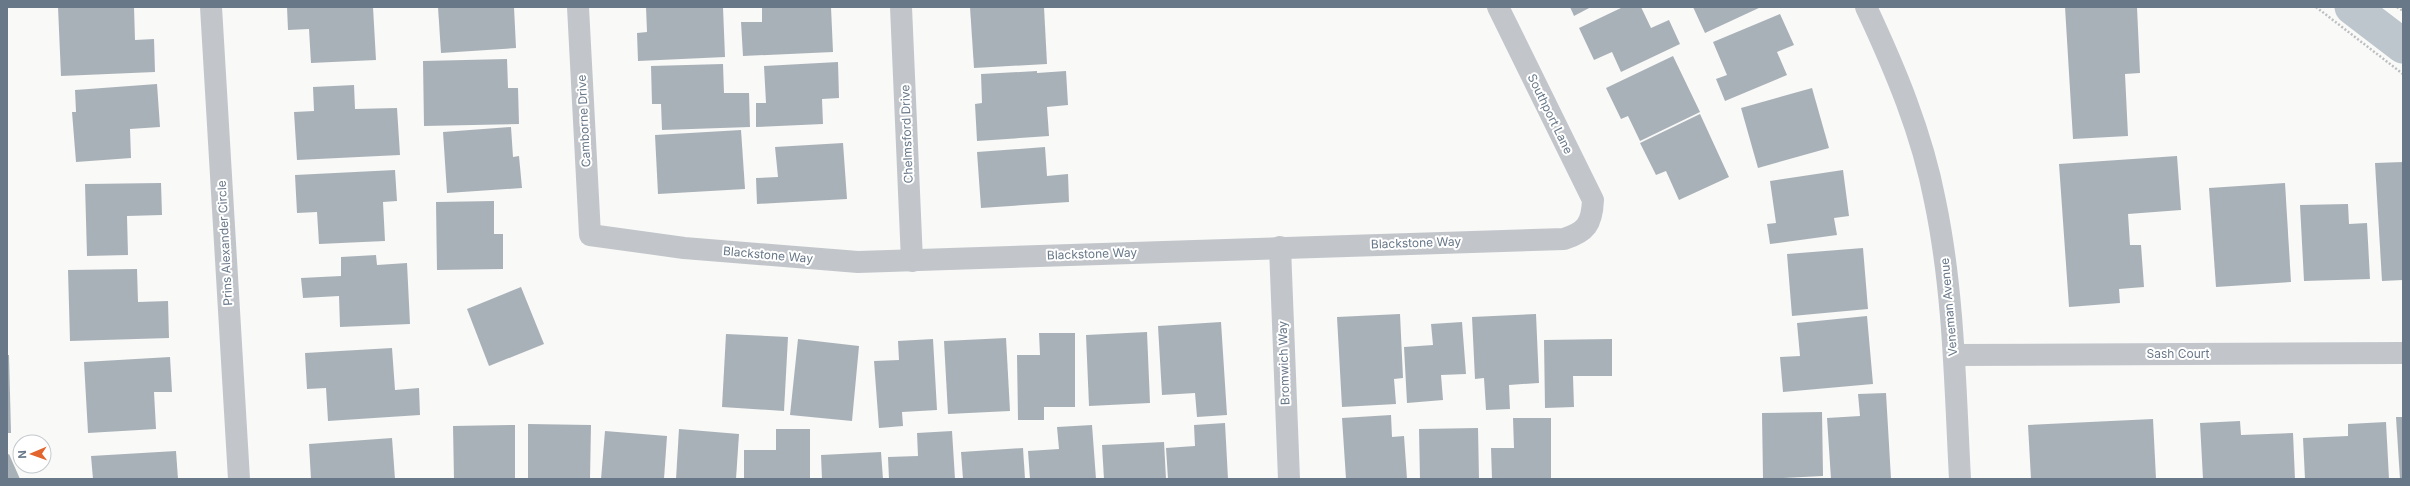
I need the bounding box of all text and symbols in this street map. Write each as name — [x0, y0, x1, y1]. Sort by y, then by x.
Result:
street label: Southport Lane — [1525, 71, 1576, 156]
street label: Camborne Drive — [574, 74, 593, 168]
street label: Chelmsford Drive — [897, 84, 916, 184]
street label: Prins Alexander Circle — [214, 180, 235, 306]
street label: Blackstone Way — [1371, 233, 1462, 252]
street label: Blackstone Way — [722, 243, 814, 266]
street label: Blackstone Way — [1047, 244, 1138, 263]
street label: Veneman Avenue — [1937, 257, 1960, 357]
street label: Bromwich Way — [1275, 320, 1292, 405]
street label: Sash Court — [2147, 346, 2210, 361]
north arrow — [12, 434, 52, 474]
text: N — [15, 450, 29, 459]

